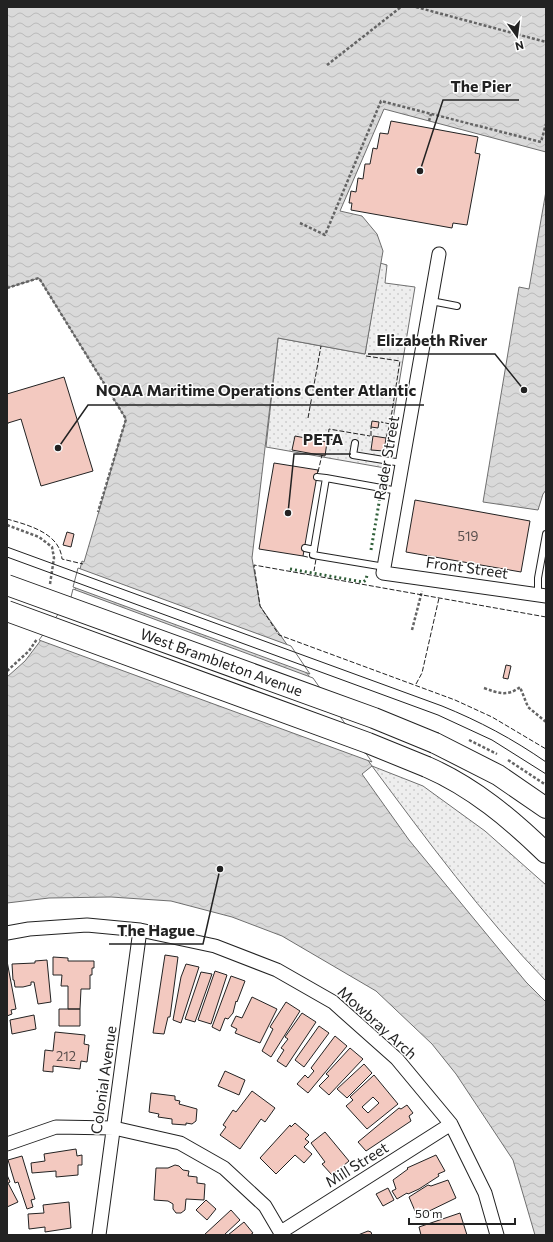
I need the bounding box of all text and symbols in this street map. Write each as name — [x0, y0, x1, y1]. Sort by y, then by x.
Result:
north arrow — [497, 16, 537, 56]
text: N — [514, 39, 525, 53]
callout: The Pier — [443, 72, 519, 100]
text: The Pier — [451, 76, 512, 95]
callout: Elizabeth River — [368, 326, 495, 354]
text: Elizabeth River — [377, 330, 488, 349]
callout: NOAA Maritime Operations Center Atlantic — [88, 377, 424, 405]
text: NOAA Maritime Operations Center Atlantic — [96, 380, 416, 399]
street label: Rader Street — [370, 414, 402, 502]
callout: PETA — [294, 426, 351, 454]
text: PETA — [303, 429, 344, 448]
house number: 519 — [458, 528, 479, 544]
street label: Front Street — [425, 552, 510, 582]
street label: West Brambleton Avenue — [138, 624, 305, 699]
callout: The Hague — [109, 916, 203, 944]
text: The Hague — [117, 920, 195, 939]
street label: Mowbray Arch — [334, 982, 421, 1062]
street label: Colonial Avenue — [87, 1025, 120, 1135]
house number: 212 — [56, 1048, 76, 1064]
street label: Mill Street — [322, 1138, 391, 1191]
scale bar — [409, 1200, 515, 1226]
text: 50 m — [415, 1206, 443, 1220]

